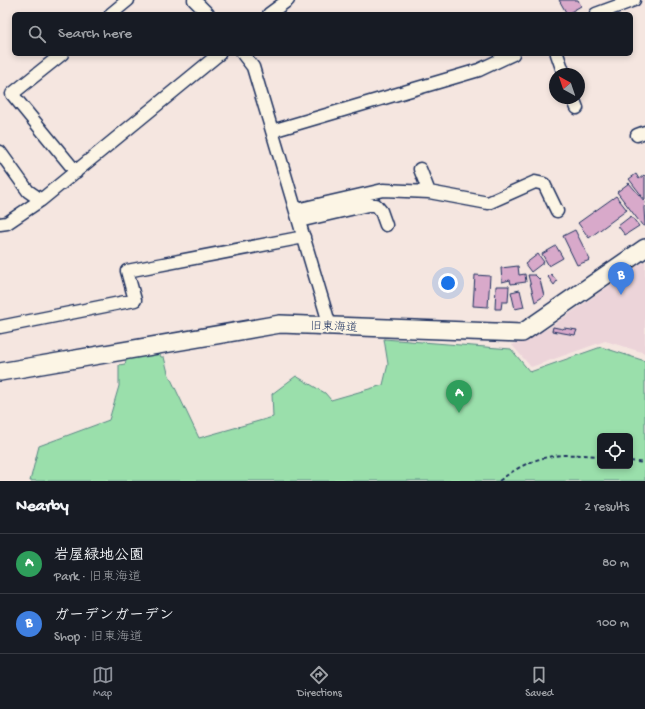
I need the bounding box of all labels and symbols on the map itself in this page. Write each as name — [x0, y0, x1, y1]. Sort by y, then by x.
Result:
north arrow — [549, 68, 585, 104]
pin: B — [608, 262, 634, 295]
your location — [438, 273, 458, 293]
street label: 旧東海道 — [310, 319, 358, 336]
pin: A — [446, 380, 472, 413]

